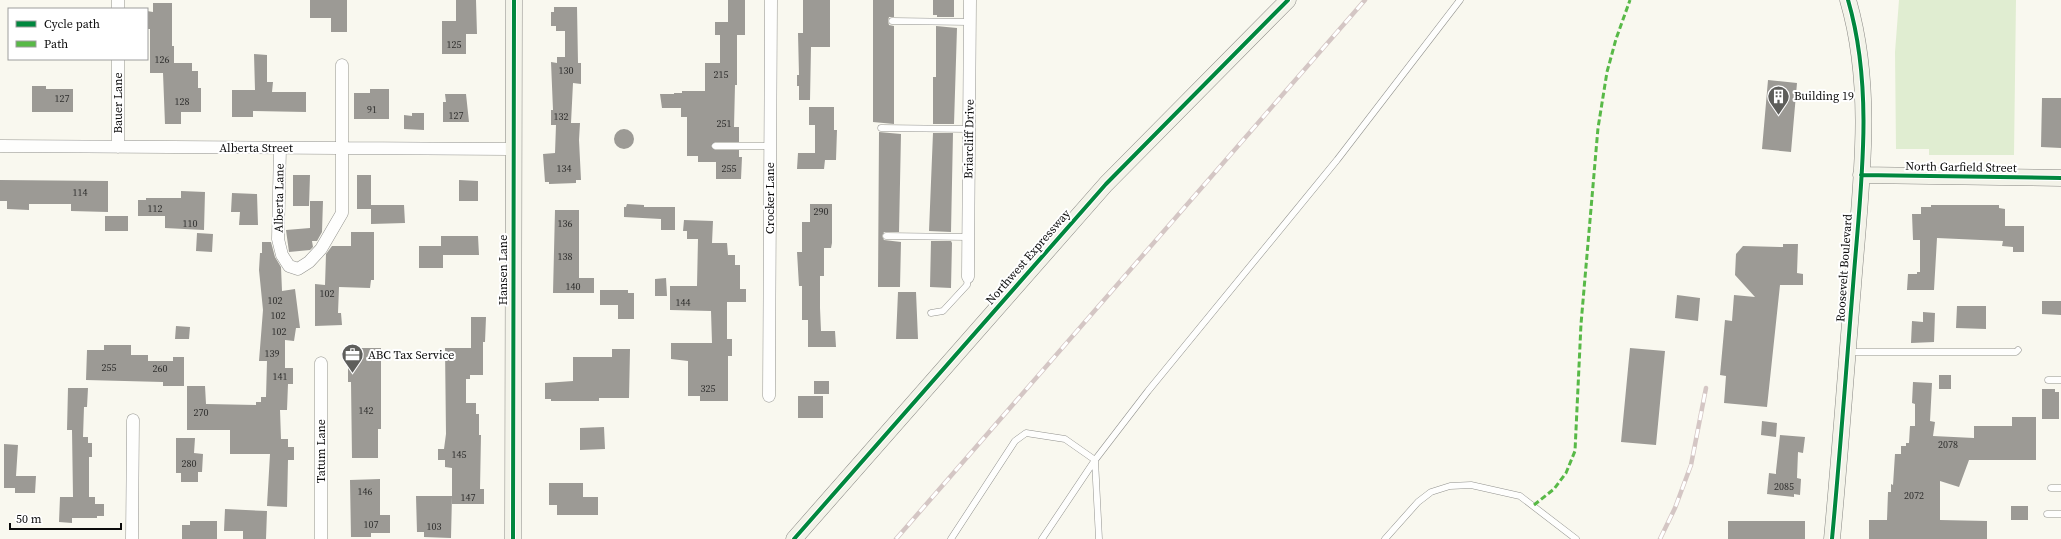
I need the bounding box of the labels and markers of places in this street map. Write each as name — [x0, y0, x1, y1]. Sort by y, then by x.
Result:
building icon: Building 19 — [1766, 83, 1792, 116]
place label: Building 19 — [1794, 88, 1854, 104]
office icon: ABC Tax Service — [340, 342, 366, 375]
place label: ABC Tax Service — [368, 347, 454, 363]

